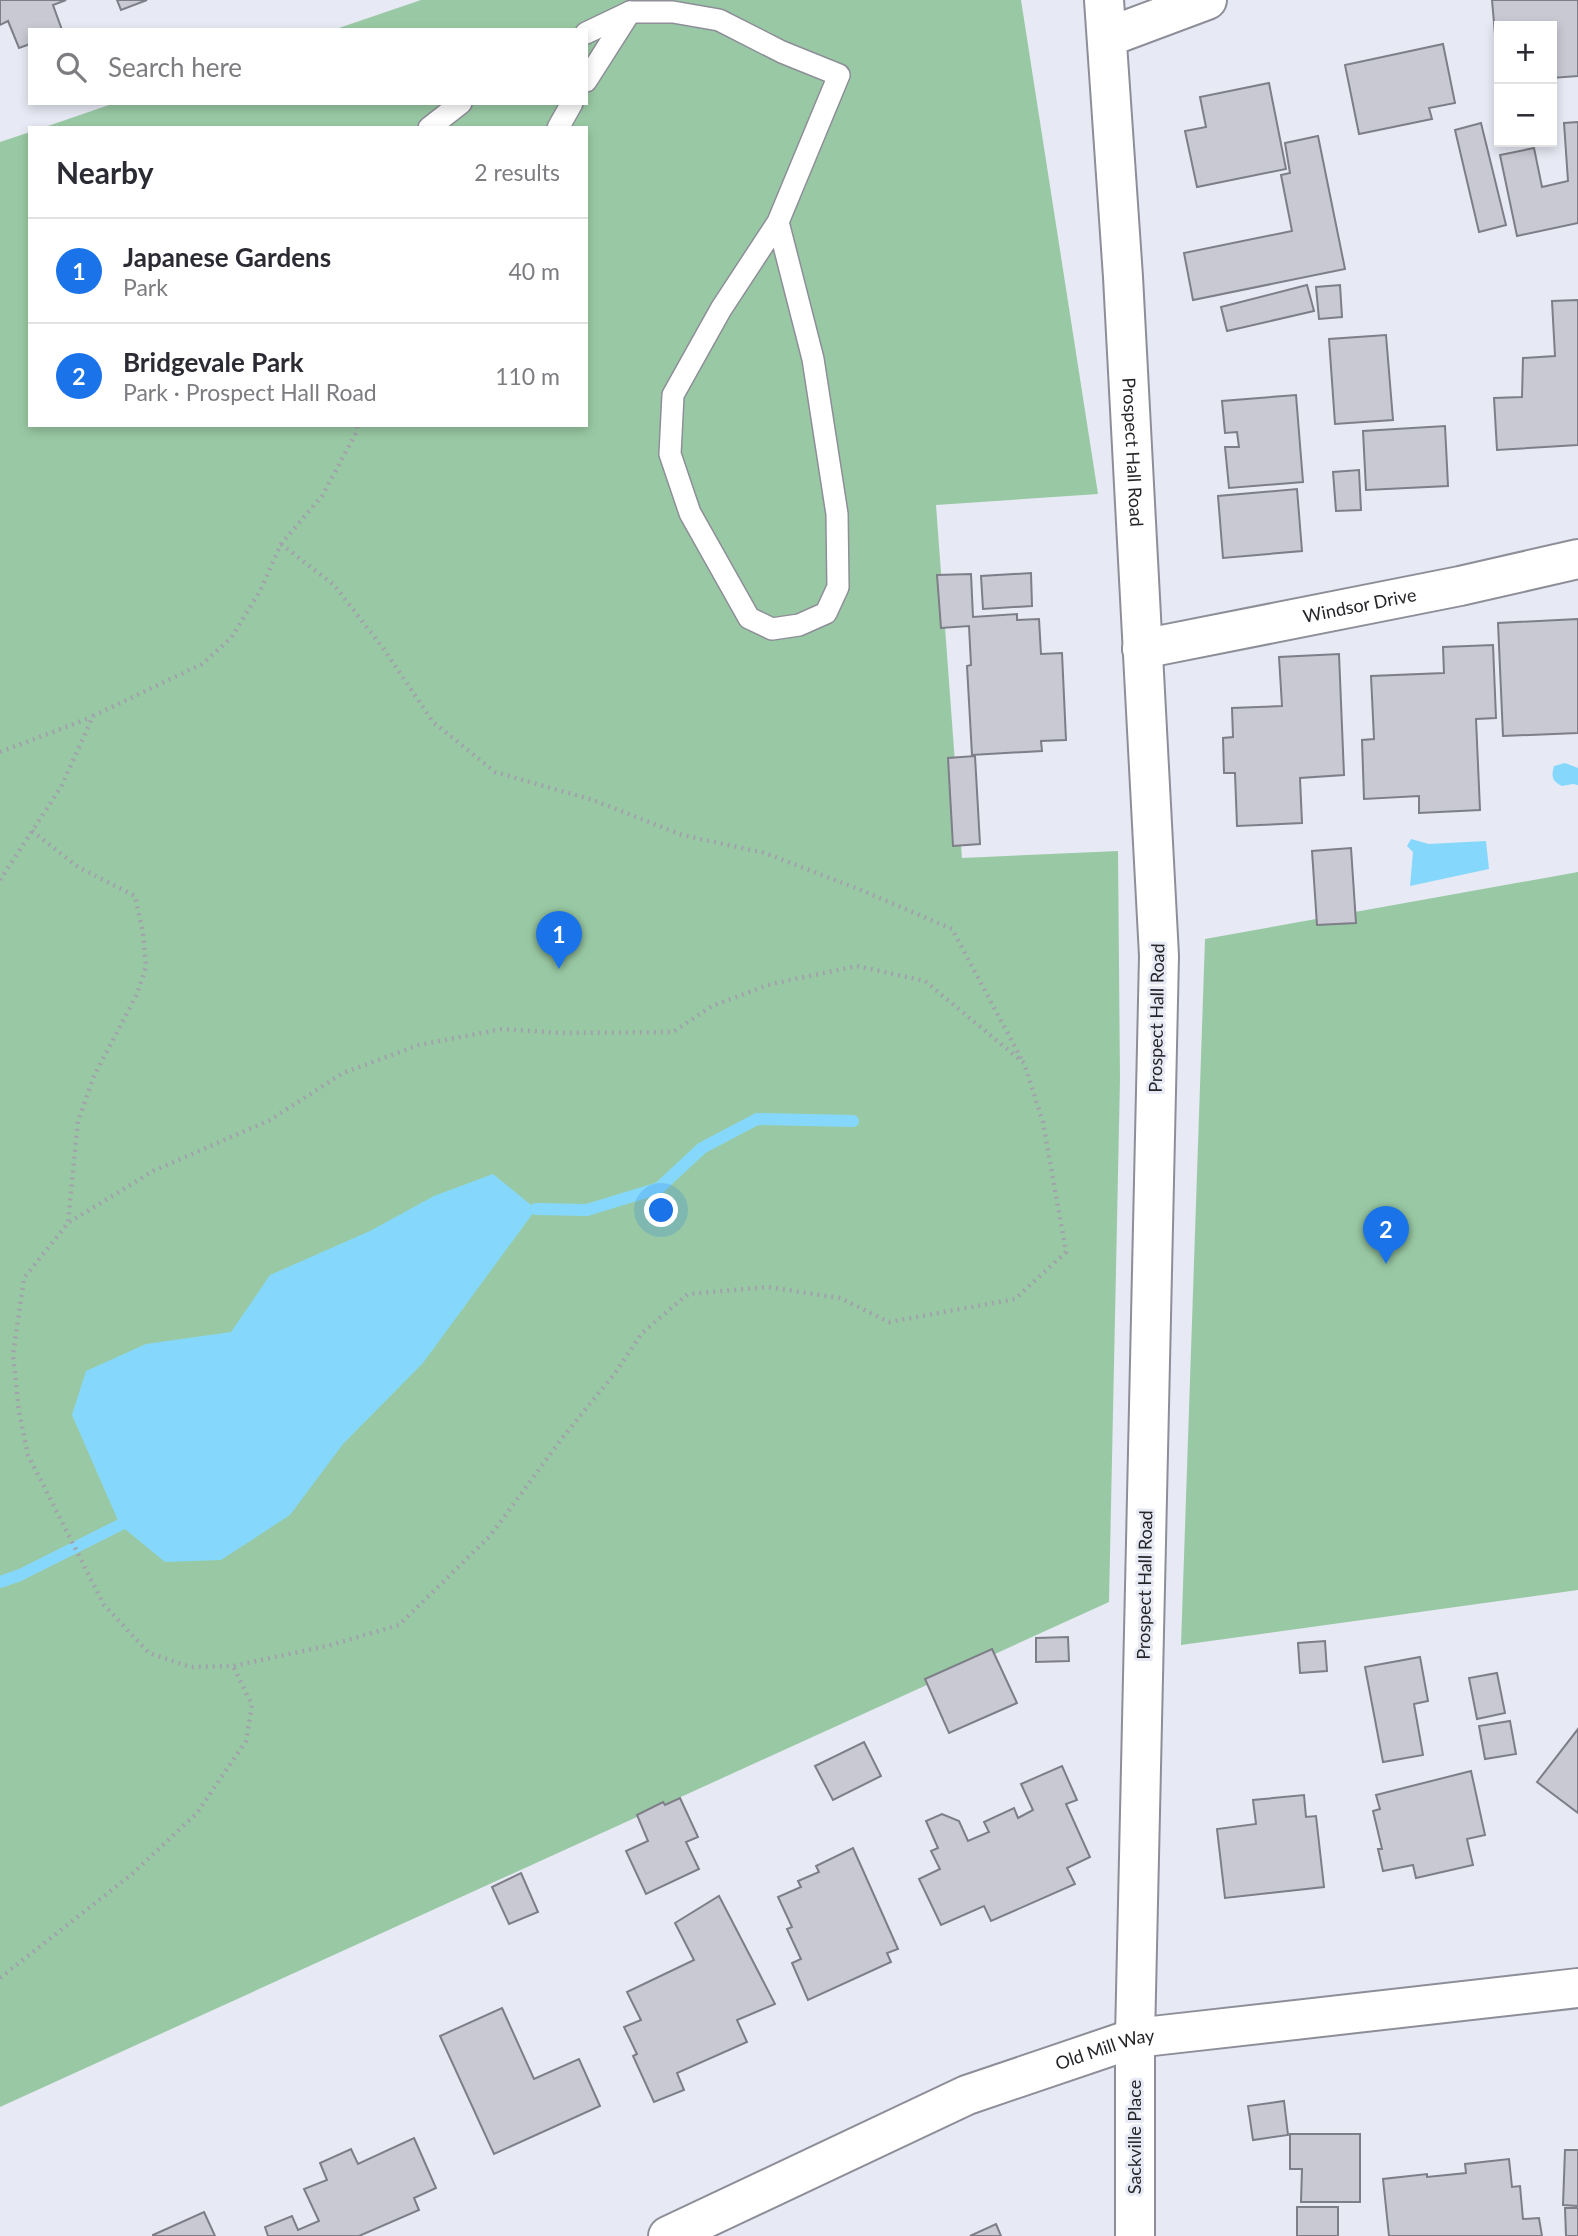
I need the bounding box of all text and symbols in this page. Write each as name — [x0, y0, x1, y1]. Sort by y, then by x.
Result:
map controls — [1494, 21, 1557, 147]
button: + — [1494, 21, 1557, 84]
search box — [28, 28, 588, 105]
icon: search — [52, 48, 90, 86]
text: Search here — [108, 51, 242, 83]
button: − — [1494, 84, 1557, 147]
text: Nearby — [56, 154, 154, 190]
text: 2 results — [474, 158, 560, 186]
text: Japanese Gardens — [123, 241, 331, 273]
text: 1 — [72, 257, 86, 285]
text: 40 m — [509, 257, 560, 285]
text: Park — [123, 273, 168, 301]
text: Bridgevale Park — [123, 346, 304, 378]
text: 2 — [72, 362, 86, 390]
text: 110 m — [495, 362, 560, 390]
street label: Prospect Hall Road — [1118, 377, 1148, 527]
text: Park · Prospect Hall Road — [123, 378, 377, 406]
street label: Windsor Drive — [1301, 583, 1418, 627]
pin: 1 — [536, 911, 582, 969]
street label: Prospect Hall Road — [1144, 943, 1168, 1093]
your location — [644, 1193, 678, 1227]
pin: 2 — [1363, 1206, 1409, 1264]
street label: Prospect Hall Road — [1132, 1510, 1156, 1660]
street label: Old Mill Way — [1052, 2024, 1156, 2074]
street label: Sackville Place — [1123, 2080, 1145, 2194]

